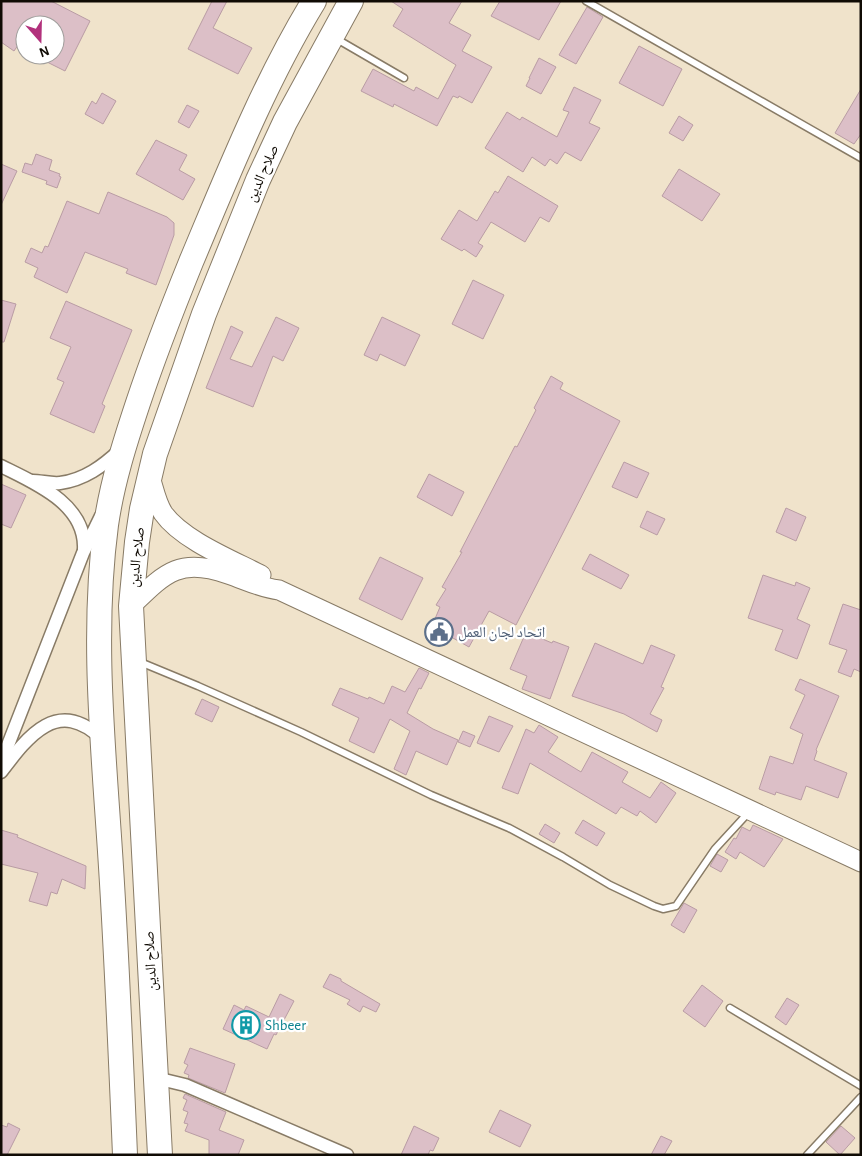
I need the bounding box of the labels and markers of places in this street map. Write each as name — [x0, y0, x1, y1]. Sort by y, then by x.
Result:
public building icon: اتحاد لجان العمل — [424, 617, 454, 647]
place label: اتحاد لجان العمل — [458, 625, 545, 642]
building icon: Shbeer — [231, 1010, 261, 1040]
place label: Shbeer — [265, 1018, 306, 1033]

